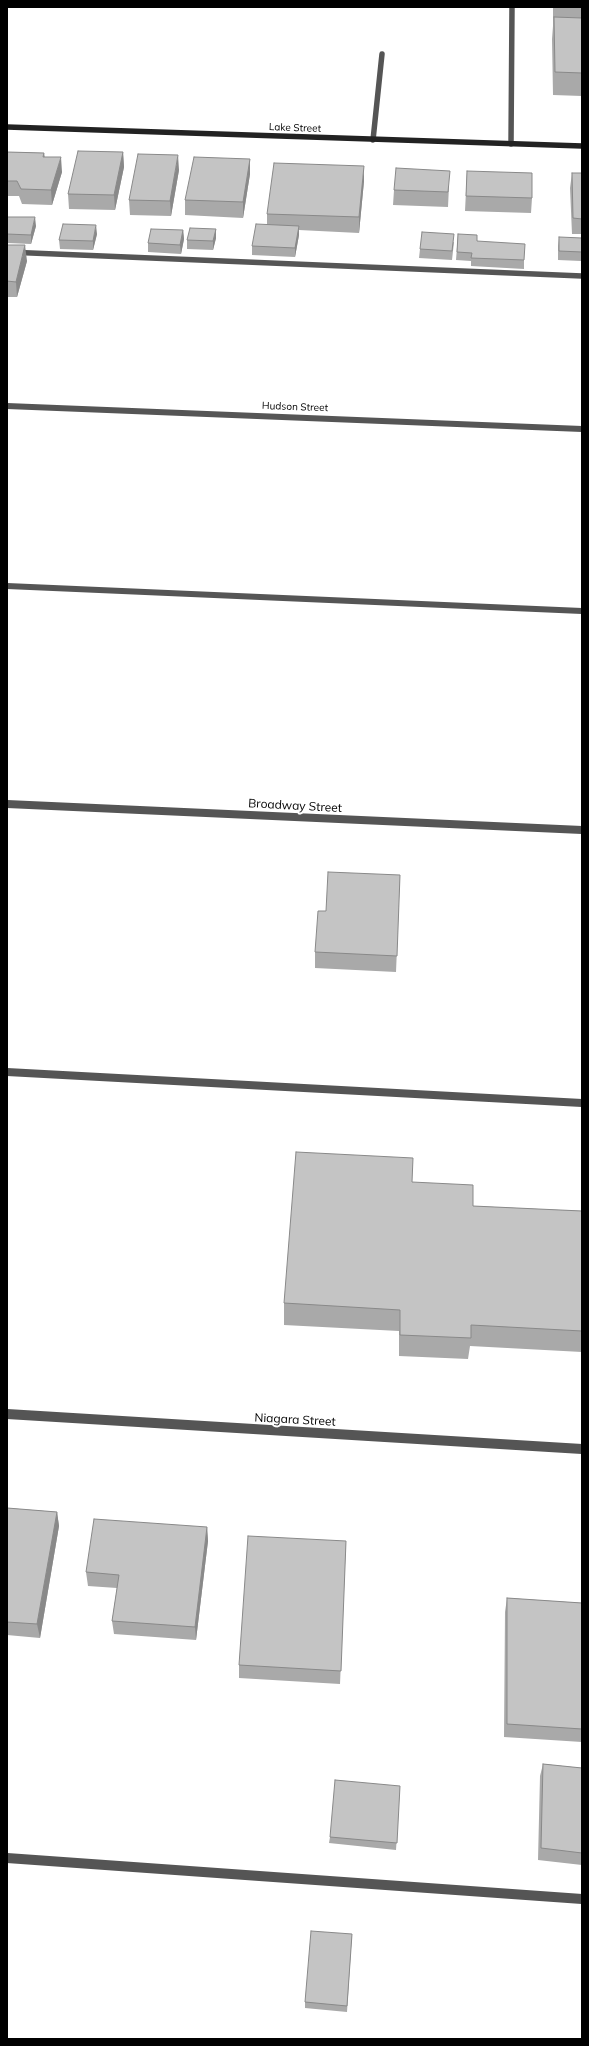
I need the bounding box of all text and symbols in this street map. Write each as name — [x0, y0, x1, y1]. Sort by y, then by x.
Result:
street label: Lake Street — [269, 121, 321, 135]
street label: Hudson Street — [262, 400, 328, 414]
street label: Broadway Street — [248, 796, 342, 816]
street label: Niagara Street — [254, 1411, 336, 1429]

